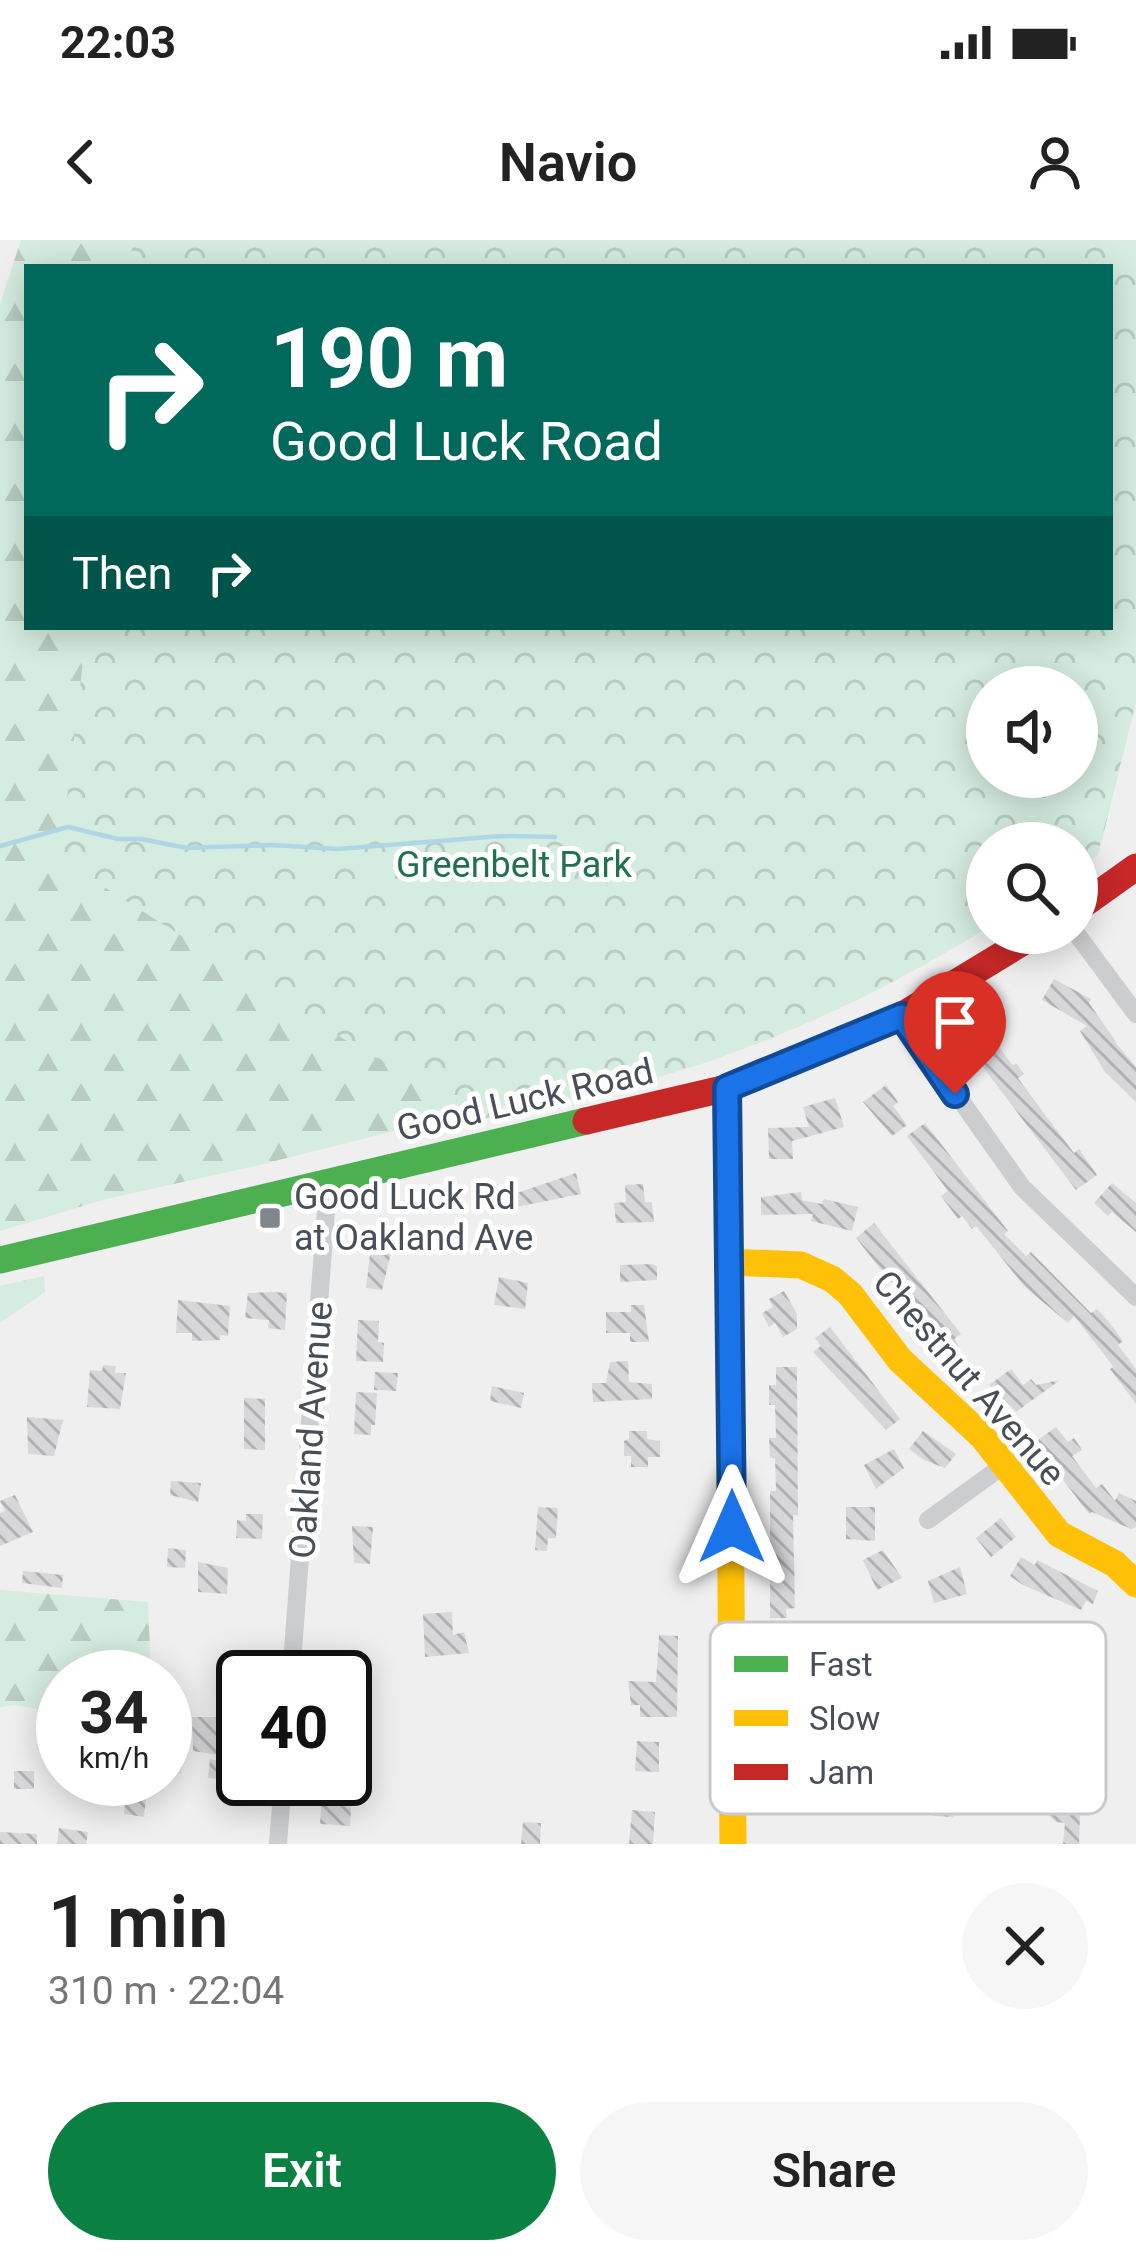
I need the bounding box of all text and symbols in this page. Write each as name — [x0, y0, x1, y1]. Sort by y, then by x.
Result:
text: 22:03 — [60, 16, 176, 69]
icon: back — [48, 129, 114, 195]
icon: person — [1022, 129, 1088, 195]
text: Navio — [499, 131, 637, 194]
text: 190 m — [270, 309, 508, 408]
icon: right — [72, 312, 228, 468]
text: Good Luck Road — [270, 410, 663, 473]
icon: right — [196, 540, 262, 606]
text: Then — [72, 547, 172, 600]
map controls — [966, 666, 1098, 954]
button: sound — [966, 666, 1098, 798]
button: search — [966, 822, 1098, 954]
park label: Greenbelt Park — [396, 844, 633, 886]
pin — [904, 971, 1006, 1094]
icon: arrive — [922, 989, 988, 1055]
street label: Good Luck Road — [393, 1050, 657, 1150]
place label: Good Luck Rd at Oakland Ave — [294, 1176, 533, 1259]
marker: Good Luck Rd at Oakland Ave — [257, 1205, 283, 1231]
street label: Chestnut Avenue — [864, 1262, 1074, 1494]
street label: Oakland Avenue — [281, 1300, 341, 1560]
position arrow — [669, 1464, 795, 1590]
legend — [710, 1622, 1106, 1814]
text: Fast — [809, 1645, 872, 1684]
speed limit sign: 40 — [216, 1650, 372, 1806]
text: 34 — [80, 1677, 148, 1748]
text: Slow — [809, 1699, 880, 1738]
text: km/h — [79, 1740, 149, 1775]
text: Jam — [809, 1753, 874, 1792]
text: 1 min — [48, 1880, 229, 1965]
button: close — [962, 1883, 1088, 2009]
text: 310 m · 22:04 — [48, 1968, 284, 2014]
button: Exit — [48, 2102, 556, 2240]
button: Share — [580, 2102, 1088, 2240]

